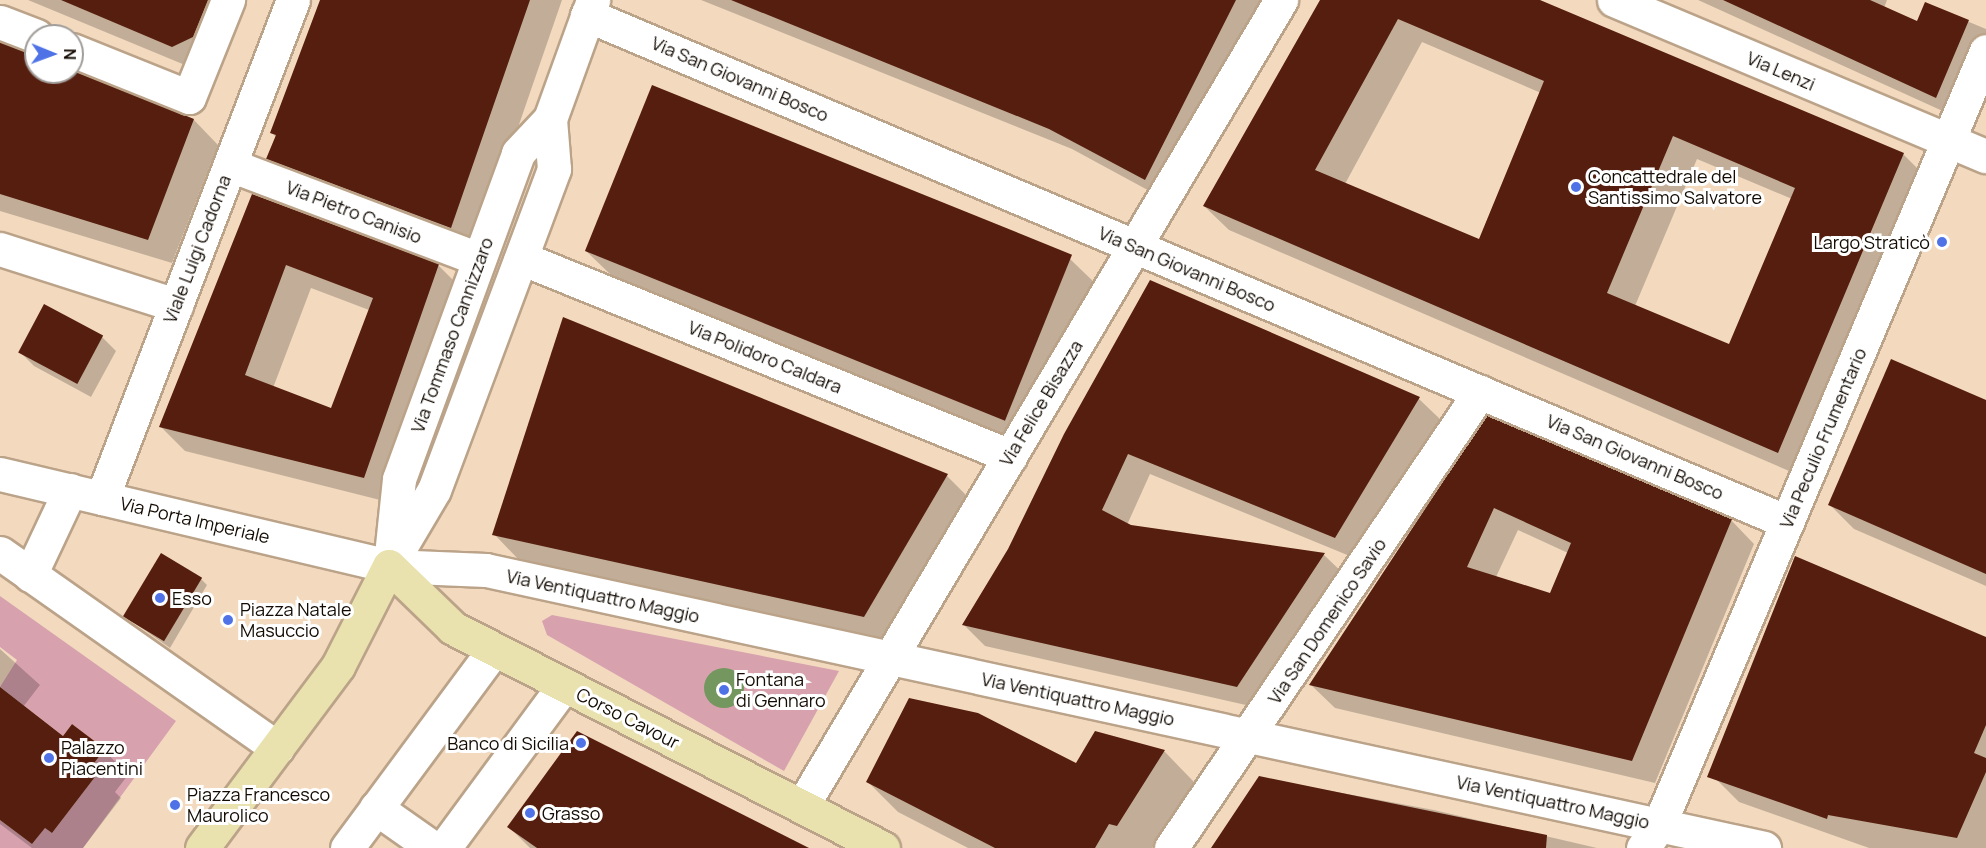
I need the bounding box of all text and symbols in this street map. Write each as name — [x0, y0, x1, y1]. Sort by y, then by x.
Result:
north arrow — [24, 24, 84, 84]
street label: Via San Giovanni Bosco — [648, 32, 832, 126]
street label: Via Lenzi — [1744, 47, 1818, 95]
text: N — [59, 48, 81, 60]
place label: Concattedrale del Santissimo Salvatore — [1588, 166, 1762, 208]
street label: Viale Luigi Cadorna — [159, 172, 235, 326]
street label: Via Pietro Canisio — [283, 176, 425, 248]
marker: Concattedrale del Santissimo Salvatore — [1569, 180, 1583, 194]
street label: Via San Giovanni Bosco — [1095, 222, 1279, 316]
place label: Largo Straticò — [1814, 231, 1930, 253]
street label: Via Tommaso Cannizzaro — [407, 234, 497, 436]
marker: Largo Straticò — [1935, 235, 1949, 249]
street label: Via Polidoro Caldara — [685, 316, 845, 398]
street label: Via Felice Bisazza — [995, 336, 1087, 470]
street label: Via Peculio Frumentario — [1775, 345, 1871, 531]
street label: Via San Giovanni Bosco — [1543, 410, 1727, 504]
street label: Via Porta Imperiale — [118, 492, 272, 548]
street label: Via San Domenico Savio — [1263, 534, 1391, 708]
street label: Via Ventiquattro Maggio — [504, 565, 702, 627]
place label: Esso — [172, 587, 212, 609]
marker: Esso — [153, 591, 167, 605]
place label: Piazza Natale Masuccio — [240, 599, 351, 642]
marker: Piazza Natale Masuccio — [221, 613, 235, 627]
street label: Via Ventiquattro Maggio — [979, 668, 1177, 730]
place label: Fontana di Gennaro — [736, 669, 826, 712]
street label: Corso Cavour — [573, 683, 683, 753]
marker: Fontana di Gennaro — [717, 683, 731, 697]
place label: Banco di Sicilia — [447, 732, 569, 754]
marker: Banco di Sicilia — [574, 736, 588, 750]
place label: Palazzo Piacentini — [61, 737, 143, 780]
marker: Palazzo Piacentini — [42, 751, 56, 765]
street label: Via Ventiquattro Maggio — [1454, 771, 1652, 833]
place label: Piazza Francesco Maurolico — [187, 784, 330, 826]
marker: Piazza Francesco Maurolico — [168, 798, 182, 812]
place label: Grasso — [542, 802, 600, 824]
marker: Grasso — [523, 806, 537, 820]

